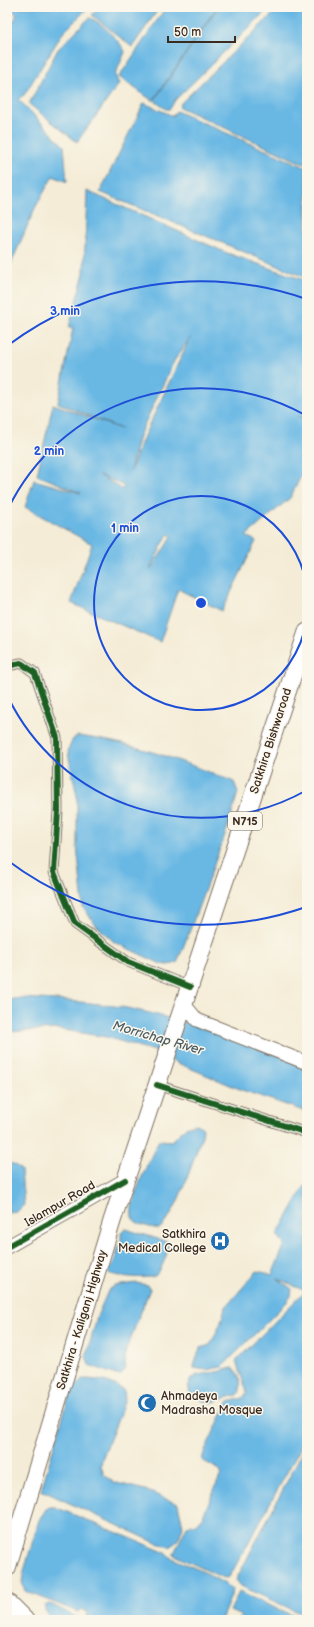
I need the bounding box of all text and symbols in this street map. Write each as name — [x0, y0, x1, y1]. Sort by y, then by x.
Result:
scale bar — [168, 18, 235, 44]
text: 50 m — [174, 25, 201, 40]
text: 3 min — [50, 304, 80, 319]
text: 2 min — [34, 444, 64, 459]
text: 1 min — [111, 521, 139, 536]
centre of rings — [194, 596, 208, 610]
street label: Satkhira Bishwaroad — [247, 686, 295, 796]
road number: N715 — [228, 812, 262, 830]
water label: Morrichap River — [111, 1017, 206, 1059]
street label: Islampur Road — [22, 1178, 98, 1230]
place label: Satkhira Medical College — [118, 1227, 206, 1256]
hospital icon: Satkhira Medical College — [209, 1230, 231, 1252]
street label: Satkhira - Kaliganj Highway — [54, 1248, 111, 1392]
place label: Ahmadeya Madrasha Mosque — [161, 1389, 262, 1418]
mosque icon: Ahmadeya Madrasha Mosque — [136, 1392, 158, 1414]

